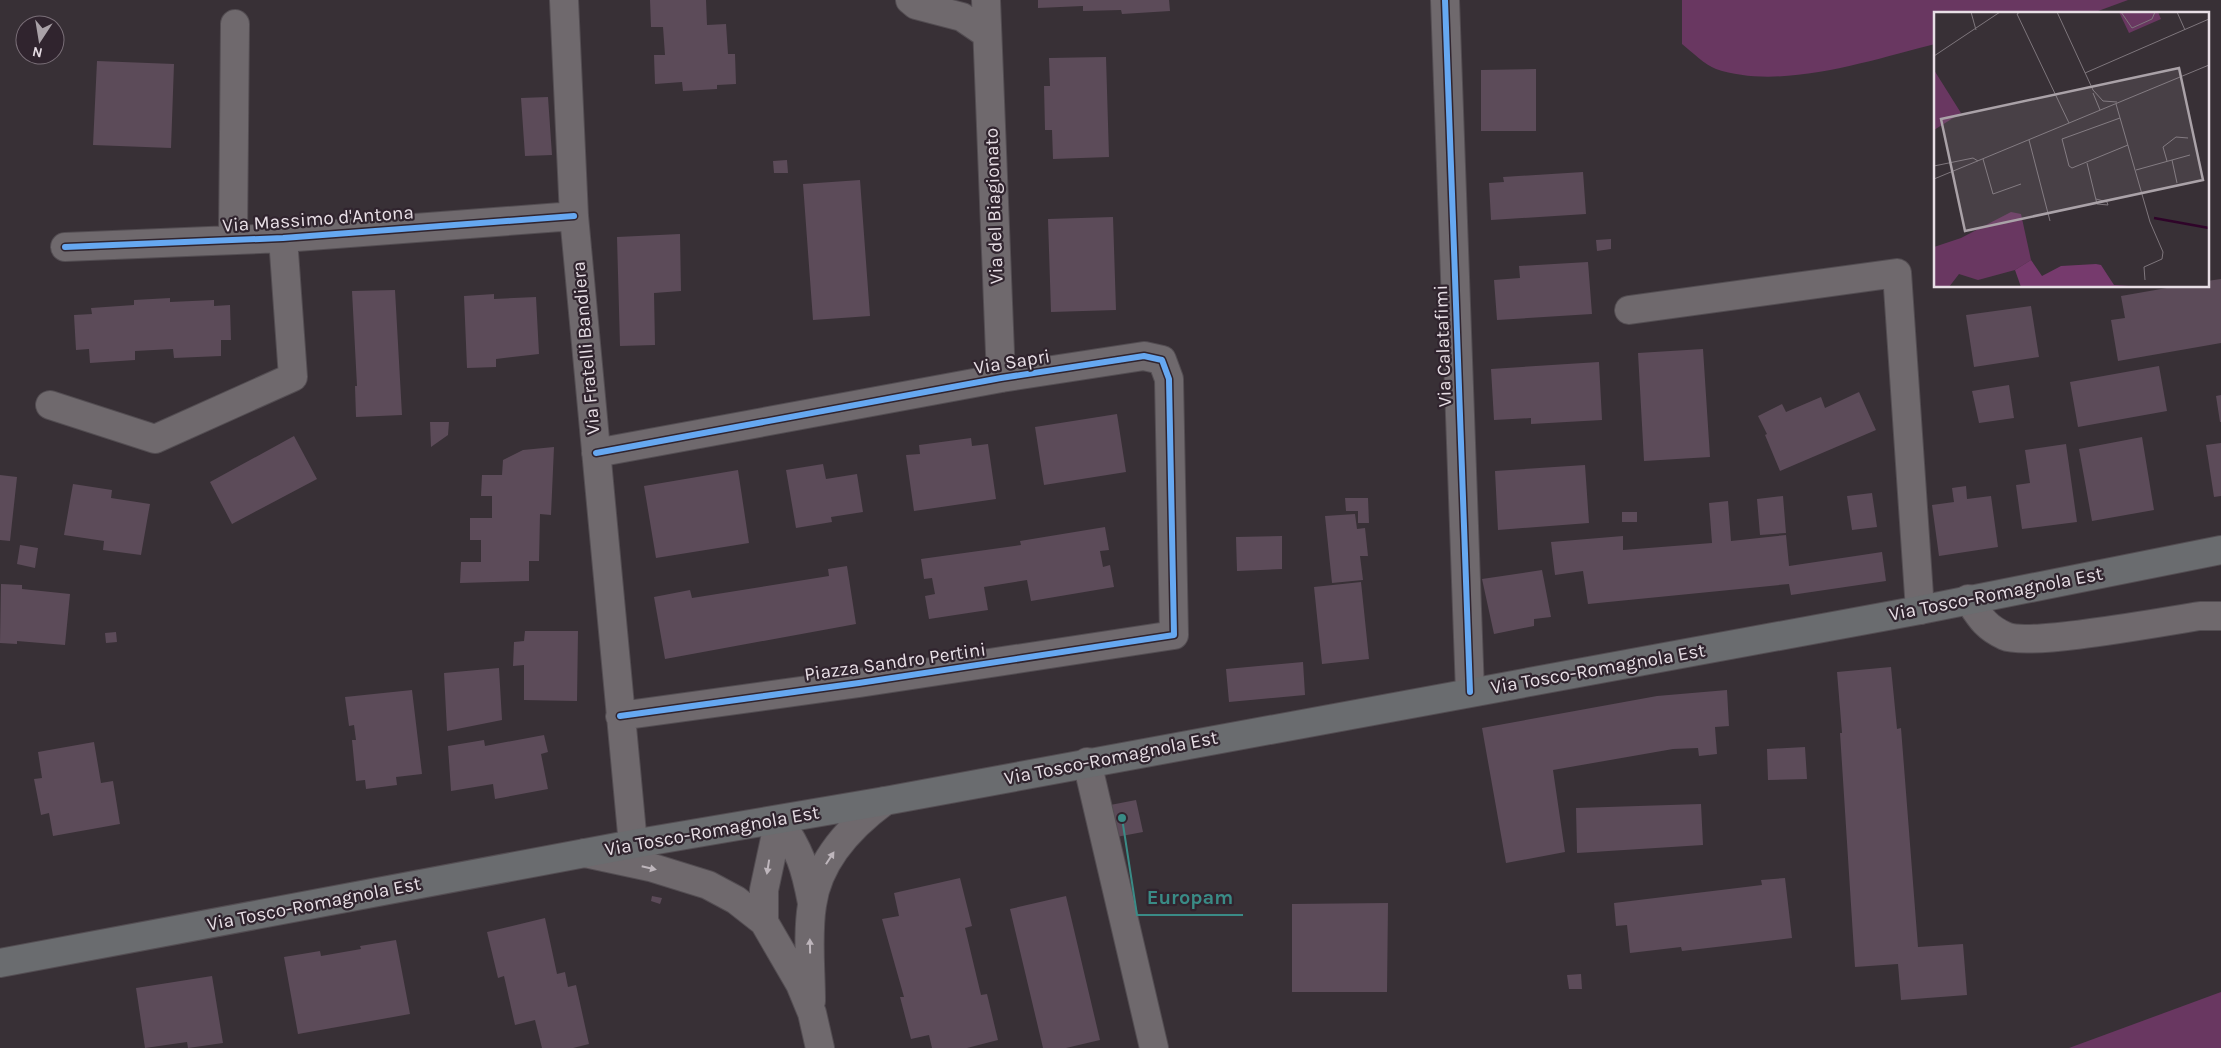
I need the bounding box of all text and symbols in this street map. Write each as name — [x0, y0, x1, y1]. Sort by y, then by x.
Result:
inset map — [1934, 12, 2208, 288]
north arrow — [15, 15, 65, 65]
text: N — [31, 43, 44, 62]
street label: Via del Biagionato — [980, 127, 1008, 285]
street label: Via Massimo d'Antona — [222, 201, 414, 237]
street label: Via Fratelli Bandiera — [567, 260, 605, 436]
street label: Via Calatafimi — [1430, 284, 1456, 408]
street label: Via Sapri — [972, 345, 1052, 379]
street label: Via Tosco-Romagnola Est — [1887, 562, 2105, 626]
street label: Piazza Sandro Pertini — [803, 638, 987, 686]
street label: Via Tosco-Romagnola Est — [1489, 639, 1707, 699]
street label: Via Tosco-Romagnola Est — [1002, 726, 1220, 790]
street label: Via Tosco-Romagnola Est — [603, 801, 821, 861]
one-way arrow — [826, 851, 835, 865]
one-way arrow — [764, 860, 772, 876]
one-way arrow — [642, 864, 657, 872]
street label: Via Tosco-Romagnola Est — [205, 872, 423, 936]
callout: Europam — [1137, 880, 1243, 915]
text: Europam — [1147, 886, 1233, 909]
one-way arrow — [806, 938, 814, 954]

